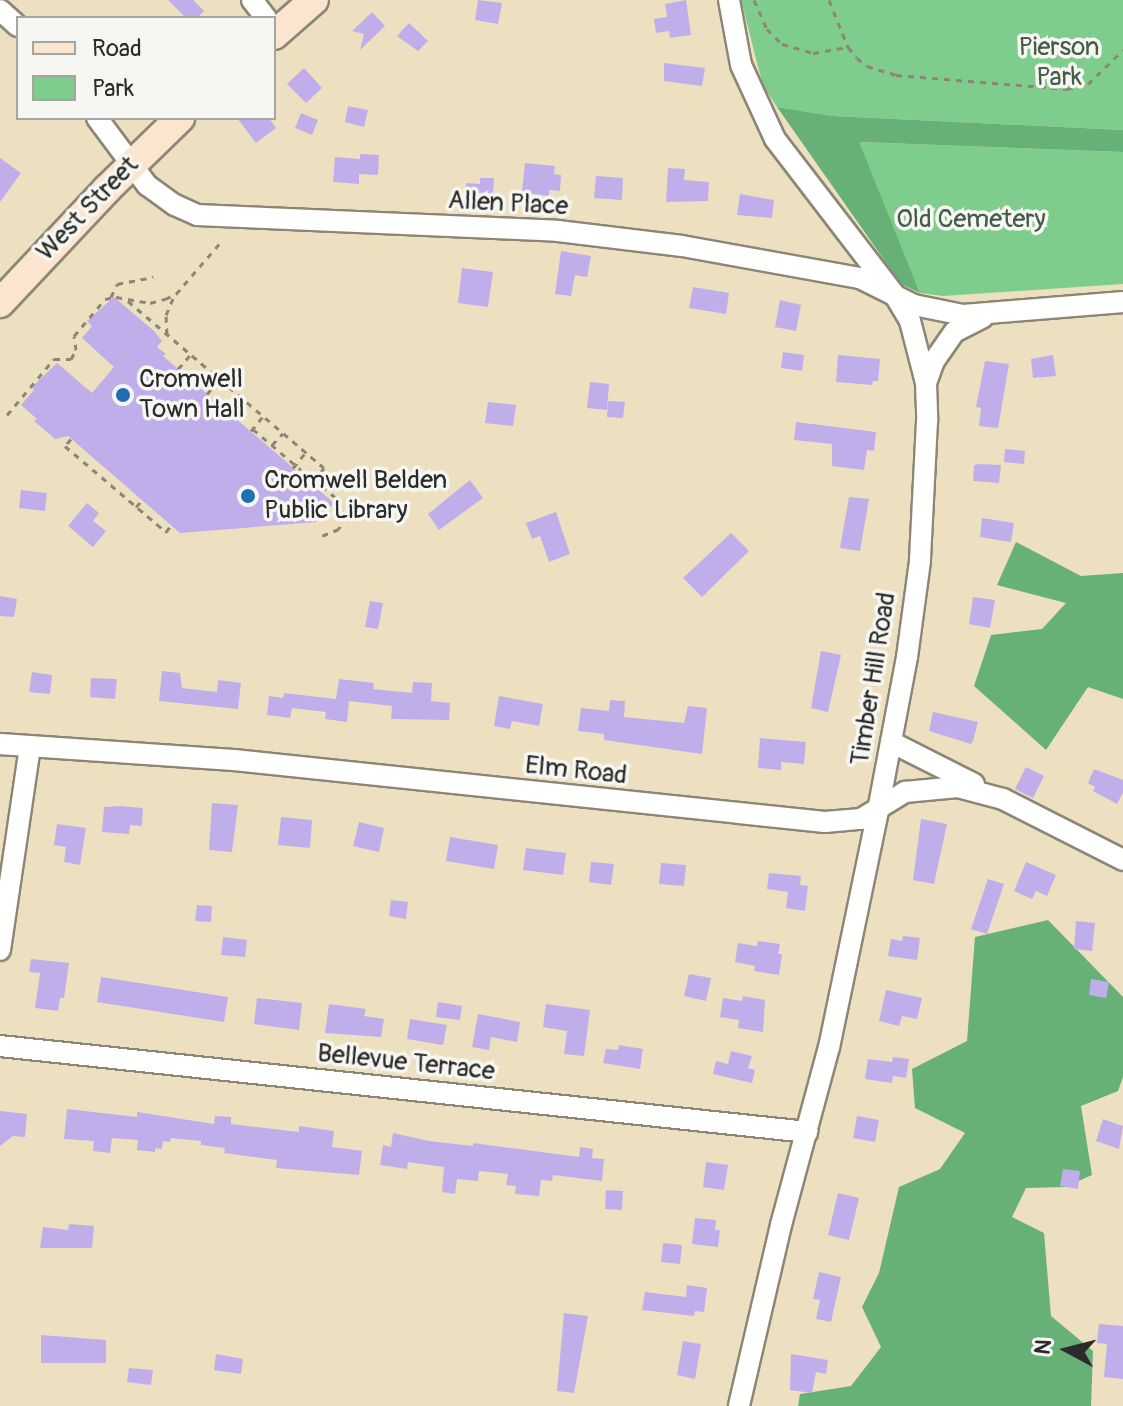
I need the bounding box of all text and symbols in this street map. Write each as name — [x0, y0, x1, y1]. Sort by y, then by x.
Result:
legend — [16, 16, 276, 120]
park label: Pierson Park — [1018, 32, 1100, 94]
text: Road — [92, 34, 142, 63]
text: Park — [92, 74, 134, 103]
street label: West Street — [30, 150, 146, 268]
street label: Allen Place — [447, 185, 569, 223]
park label: Old Cemetery — [896, 204, 1046, 236]
place label: Cromwell Town Hall — [139, 364, 245, 426]
marker: Cromwell Town Hall — [114, 386, 132, 404]
place label: Cromwell Belden Public Library — [264, 465, 447, 526]
marker: Cromwell Belden Public Library — [239, 487, 257, 505]
street label: Timber Hill Road — [845, 590, 903, 768]
street label: Elm Road — [524, 750, 628, 792]
street label: Bellevue Terrace — [316, 1038, 496, 1088]
north arrow — [1027, 1310, 1107, 1390]
text: N — [1028, 1338, 1058, 1356]

